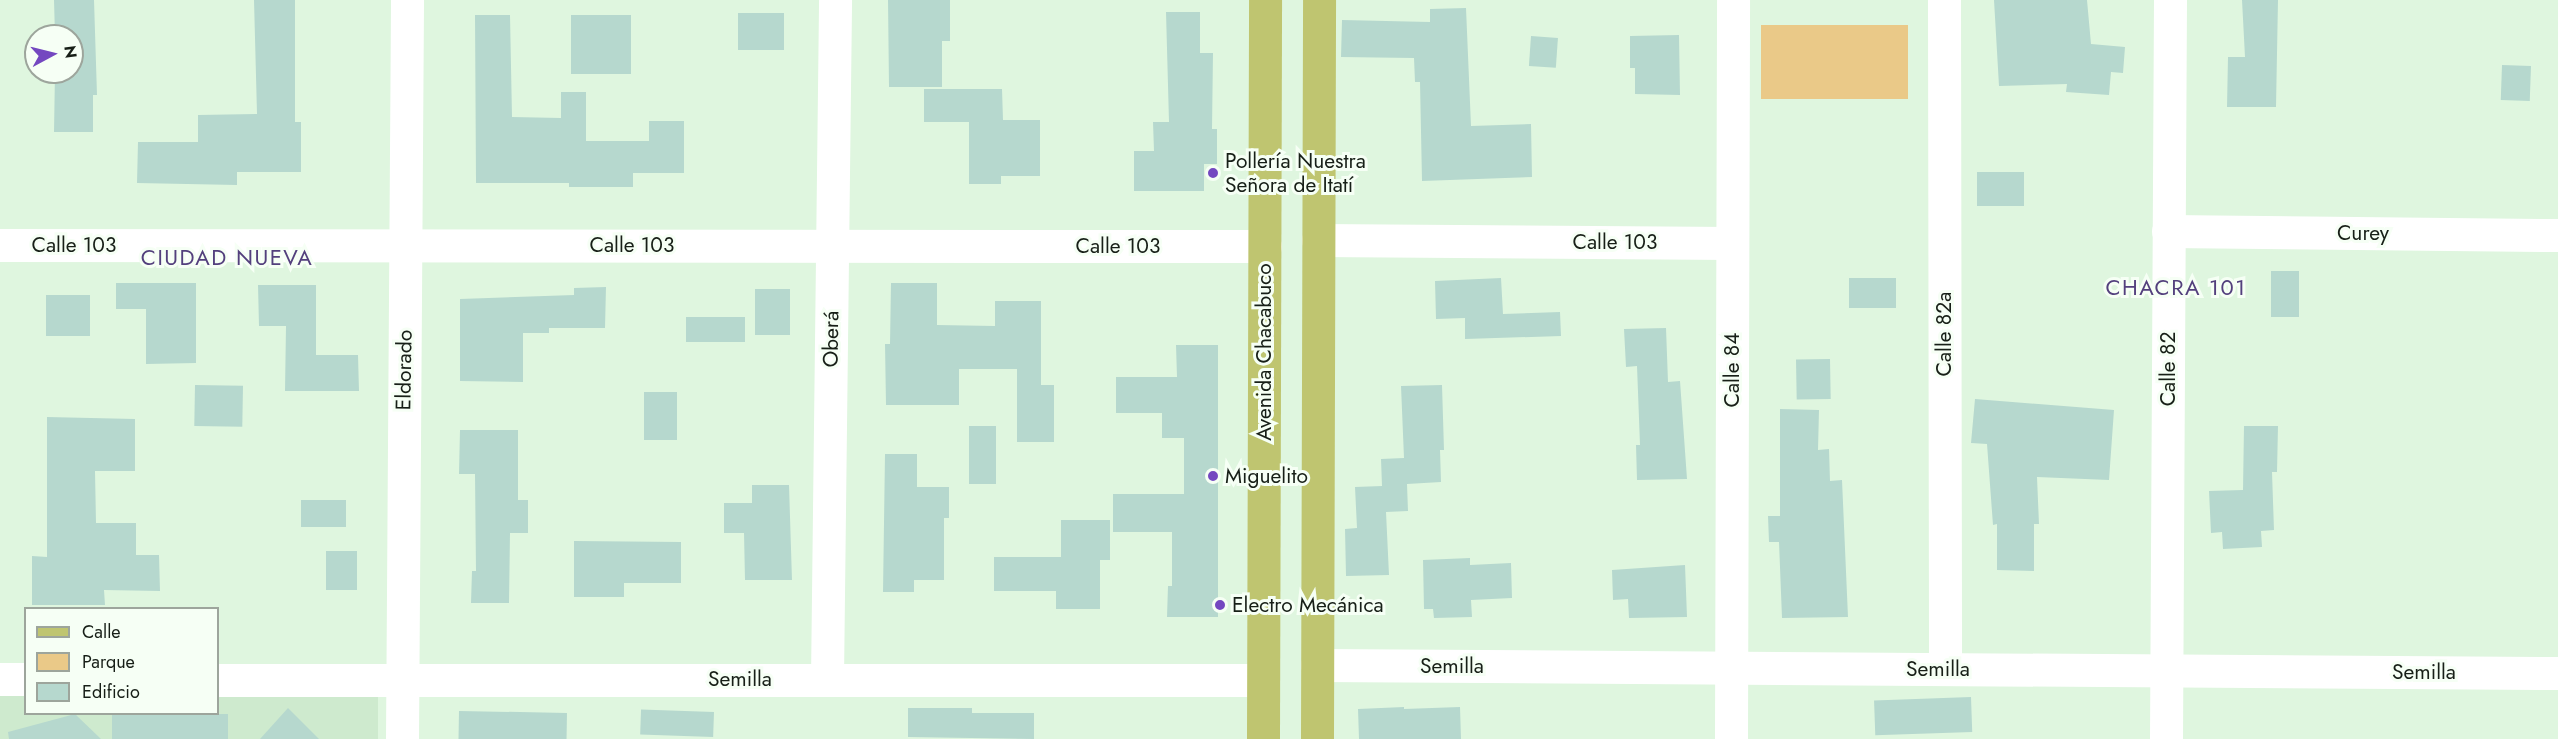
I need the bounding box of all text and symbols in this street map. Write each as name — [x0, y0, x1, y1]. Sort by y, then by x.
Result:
north arrow — [24, 24, 84, 84]
text: N — [58, 44, 83, 60]
place label: Pollería Nuestra Señora de Itatí — [1225, 148, 1366, 198]
marker: Pollería Nuestra Señora de Itatí — [1206, 166, 1220, 180]
street label: Curey — [2337, 220, 2389, 246]
street label: Calle 103 — [1573, 229, 1657, 255]
street label: Calle 103 — [32, 232, 116, 258]
street label: Calle 103 — [590, 232, 674, 258]
street label: Calle 103 — [1076, 233, 1160, 259]
district label: CIUDAD NUEVA — [141, 245, 313, 271]
street label: Avenida Chacabuco — [1251, 263, 1277, 441]
district label: CHACRA 101 — [2105, 275, 2247, 301]
street label: Calle 82a — [1931, 292, 1957, 376]
street label: Oberá — [818, 310, 844, 368]
street label: Eldorado — [391, 330, 417, 410]
street label: Calle 82 — [2155, 332, 2181, 406]
street label: Calle 84 — [1719, 333, 1745, 407]
place label: Miguelito — [1225, 463, 1308, 489]
marker: Miguelito — [1206, 469, 1220, 483]
place label: Electro Mecánica — [1232, 592, 1384, 618]
marker: Electro Mecánica — [1213, 598, 1227, 612]
legend — [24, 607, 219, 715]
text: Calle — [82, 619, 121, 645]
text: Parque — [82, 649, 135, 675]
street label: Semilla — [1420, 653, 1484, 679]
street label: Semilla — [1906, 656, 1970, 682]
street label: Semilla — [2392, 659, 2456, 685]
street label: Semilla — [708, 666, 772, 692]
text: Edificio — [82, 679, 140, 705]

